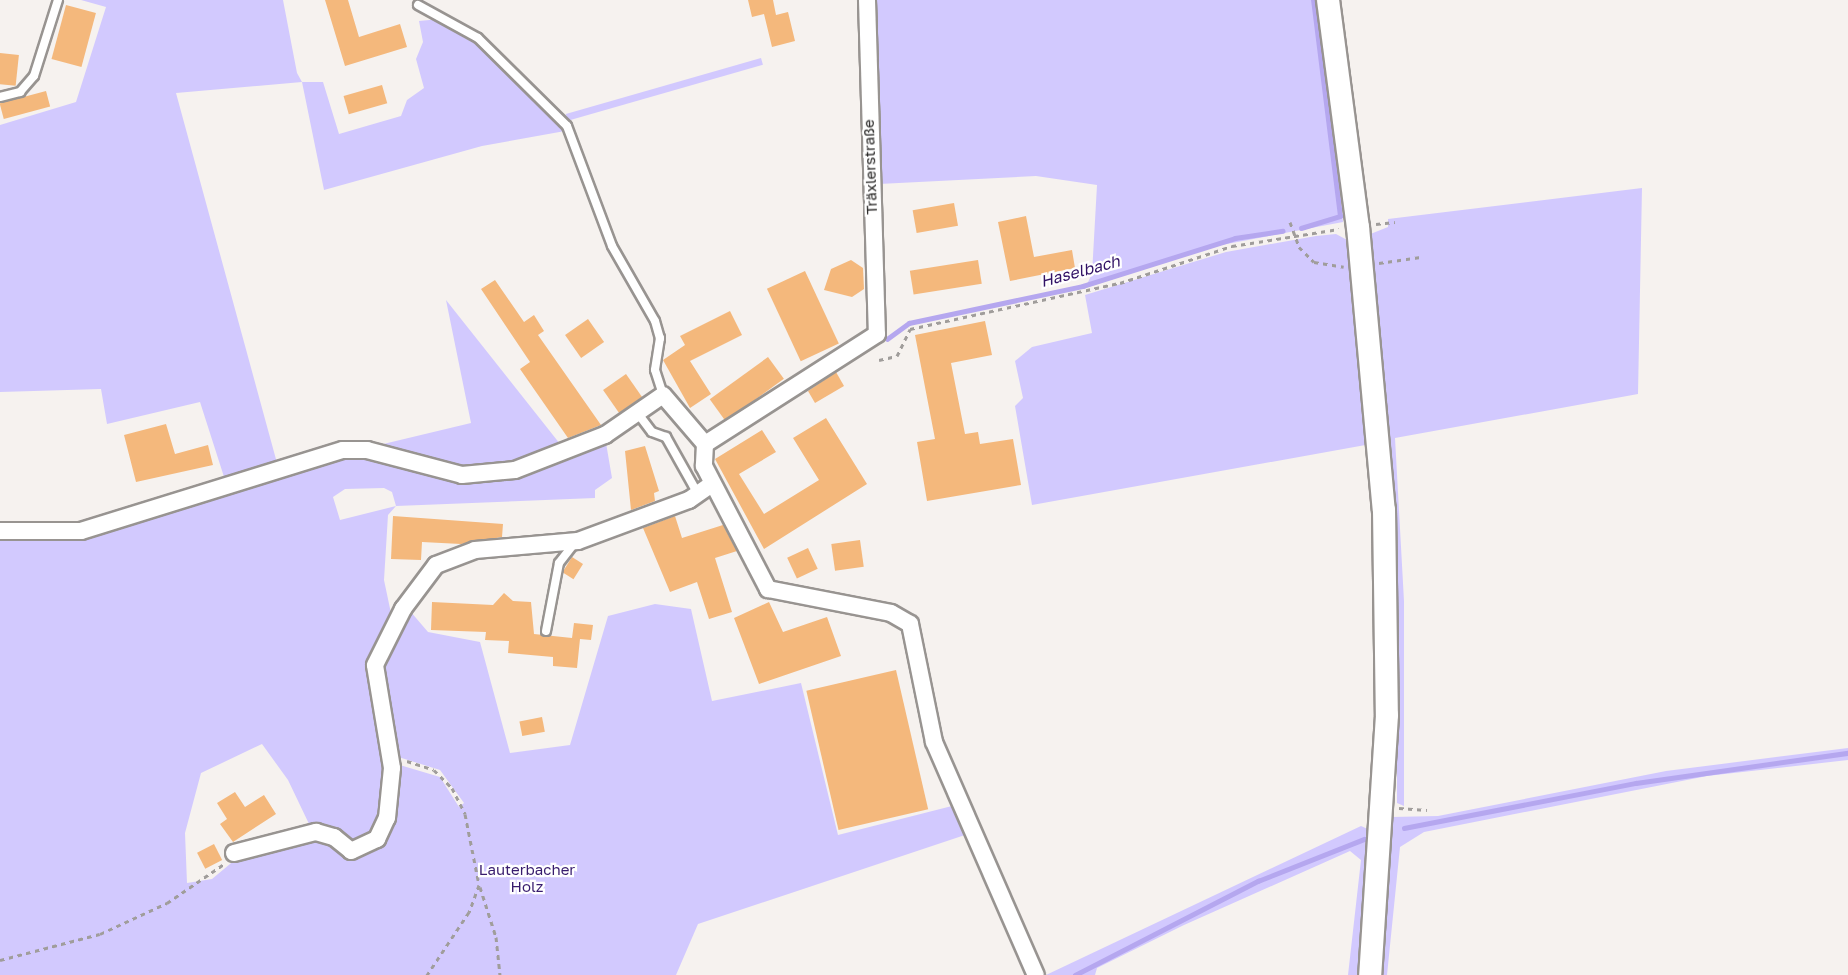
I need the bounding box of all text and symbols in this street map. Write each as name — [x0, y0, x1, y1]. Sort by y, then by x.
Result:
street label: Träxlerstraße — [859, 119, 881, 215]
water label: Haselbach — [1038, 251, 1122, 291]
park label: Lauterbacher Holz — [479, 860, 575, 895]

